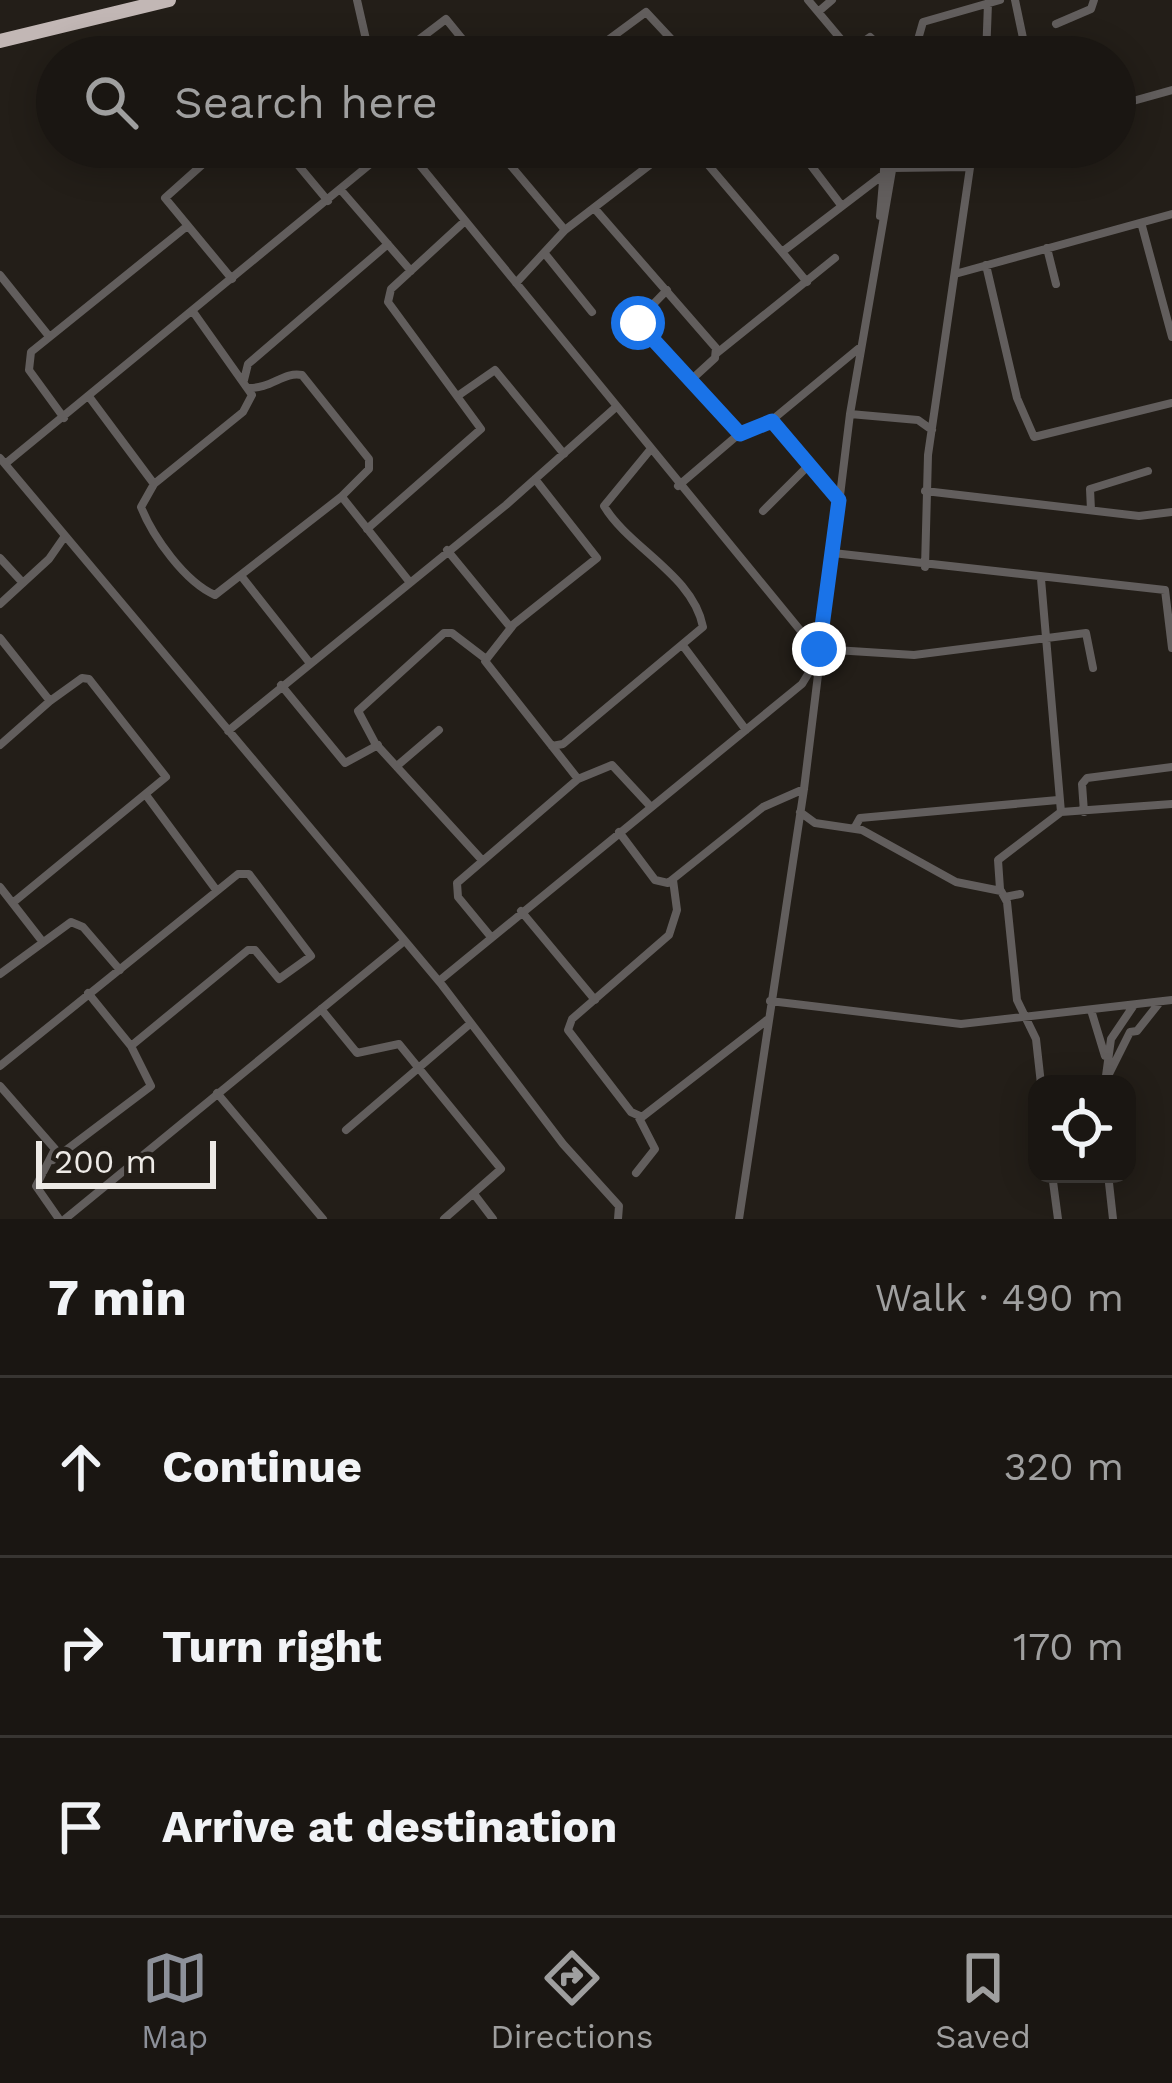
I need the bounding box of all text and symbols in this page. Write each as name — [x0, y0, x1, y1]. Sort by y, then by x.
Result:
search box — [36, 36, 1136, 168]
icon: search — [78, 69, 144, 135]
text: Search here — [174, 76, 438, 129]
route start — [611, 296, 665, 350]
route end — [792, 622, 846, 676]
map controls — [1028, 1075, 1136, 1183]
button: locate — [1028, 1075, 1136, 1183]
scale bar — [36, 1135, 216, 1188]
text: 200 m — [54, 1142, 157, 1181]
text: 7 min — [48, 1268, 187, 1327]
text: Walk · 490 m — [875, 1275, 1124, 1320]
icon: ahead — [48, 1434, 114, 1500]
text: Continue — [162, 1440, 362, 1493]
text: 320 m — [1004, 1444, 1124, 1489]
icon: right — [48, 1614, 114, 1680]
text: Turn right — [162, 1620, 382, 1673]
text: 170 m — [1013, 1624, 1124, 1669]
icon: arrive — [48, 1794, 114, 1860]
text: Arrive at destination — [162, 1800, 617, 1853]
tab: Map — [141, 1945, 208, 2056]
tab: Directions — [490, 1945, 653, 2056]
tab: Saved — [935, 1945, 1031, 2056]

